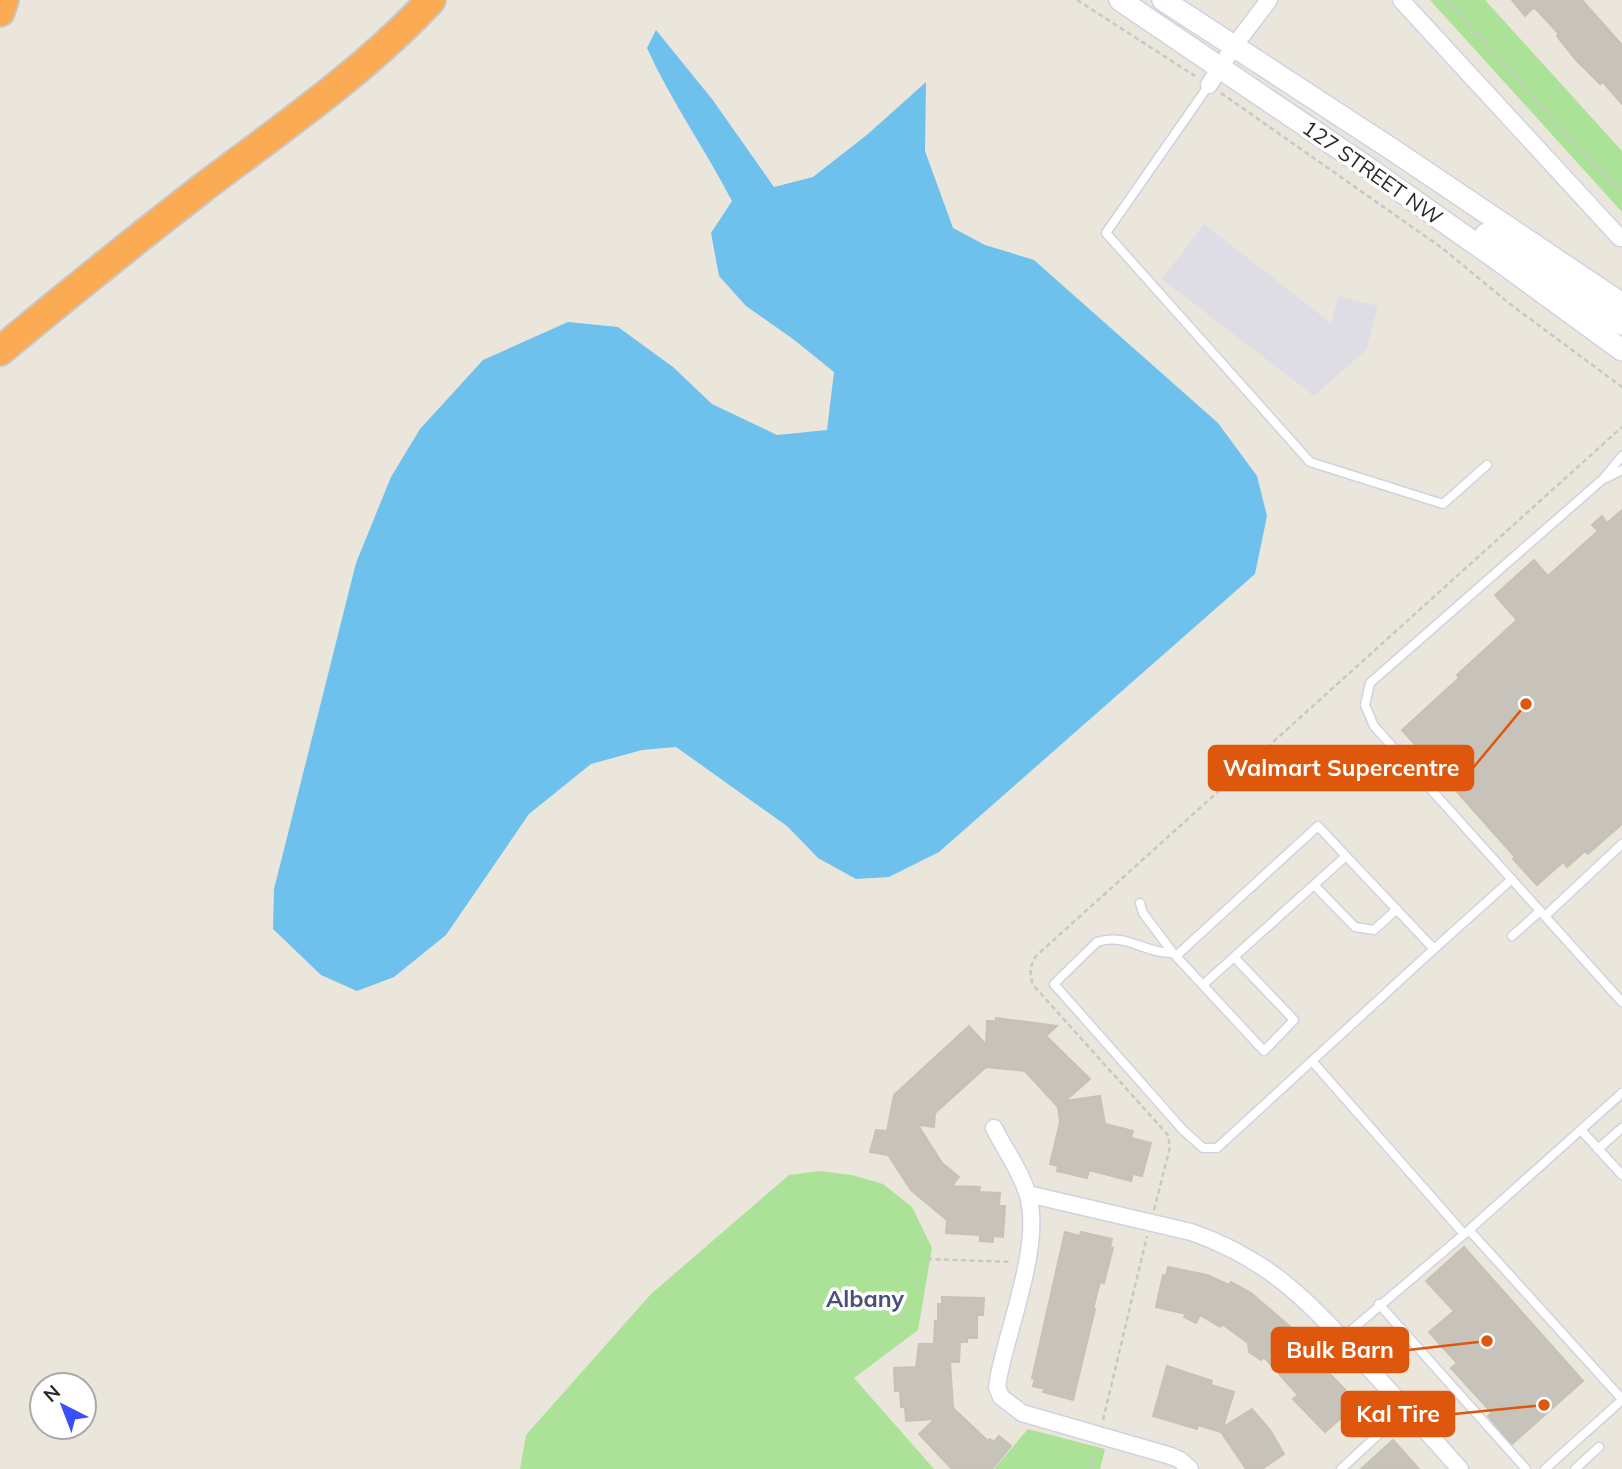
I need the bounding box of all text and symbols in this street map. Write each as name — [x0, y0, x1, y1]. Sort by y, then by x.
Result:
street label: 127 STREET NW — [1298, 114, 1448, 230]
callout: Walmart Supercentre — [1209, 746, 1473, 790]
text: Walmart Supercentre — [1223, 753, 1459, 782]
district label: Albany — [826, 1284, 905, 1313]
callout: Bulk Barn — [1272, 1328, 1408, 1372]
text: Bulk Barn — [1286, 1335, 1394, 1364]
north arrow — [28, 1371, 98, 1441]
text: N — [38, 1380, 65, 1407]
callout: Kal Tire — [1342, 1392, 1454, 1436]
text: Kal Tire — [1356, 1399, 1440, 1428]

